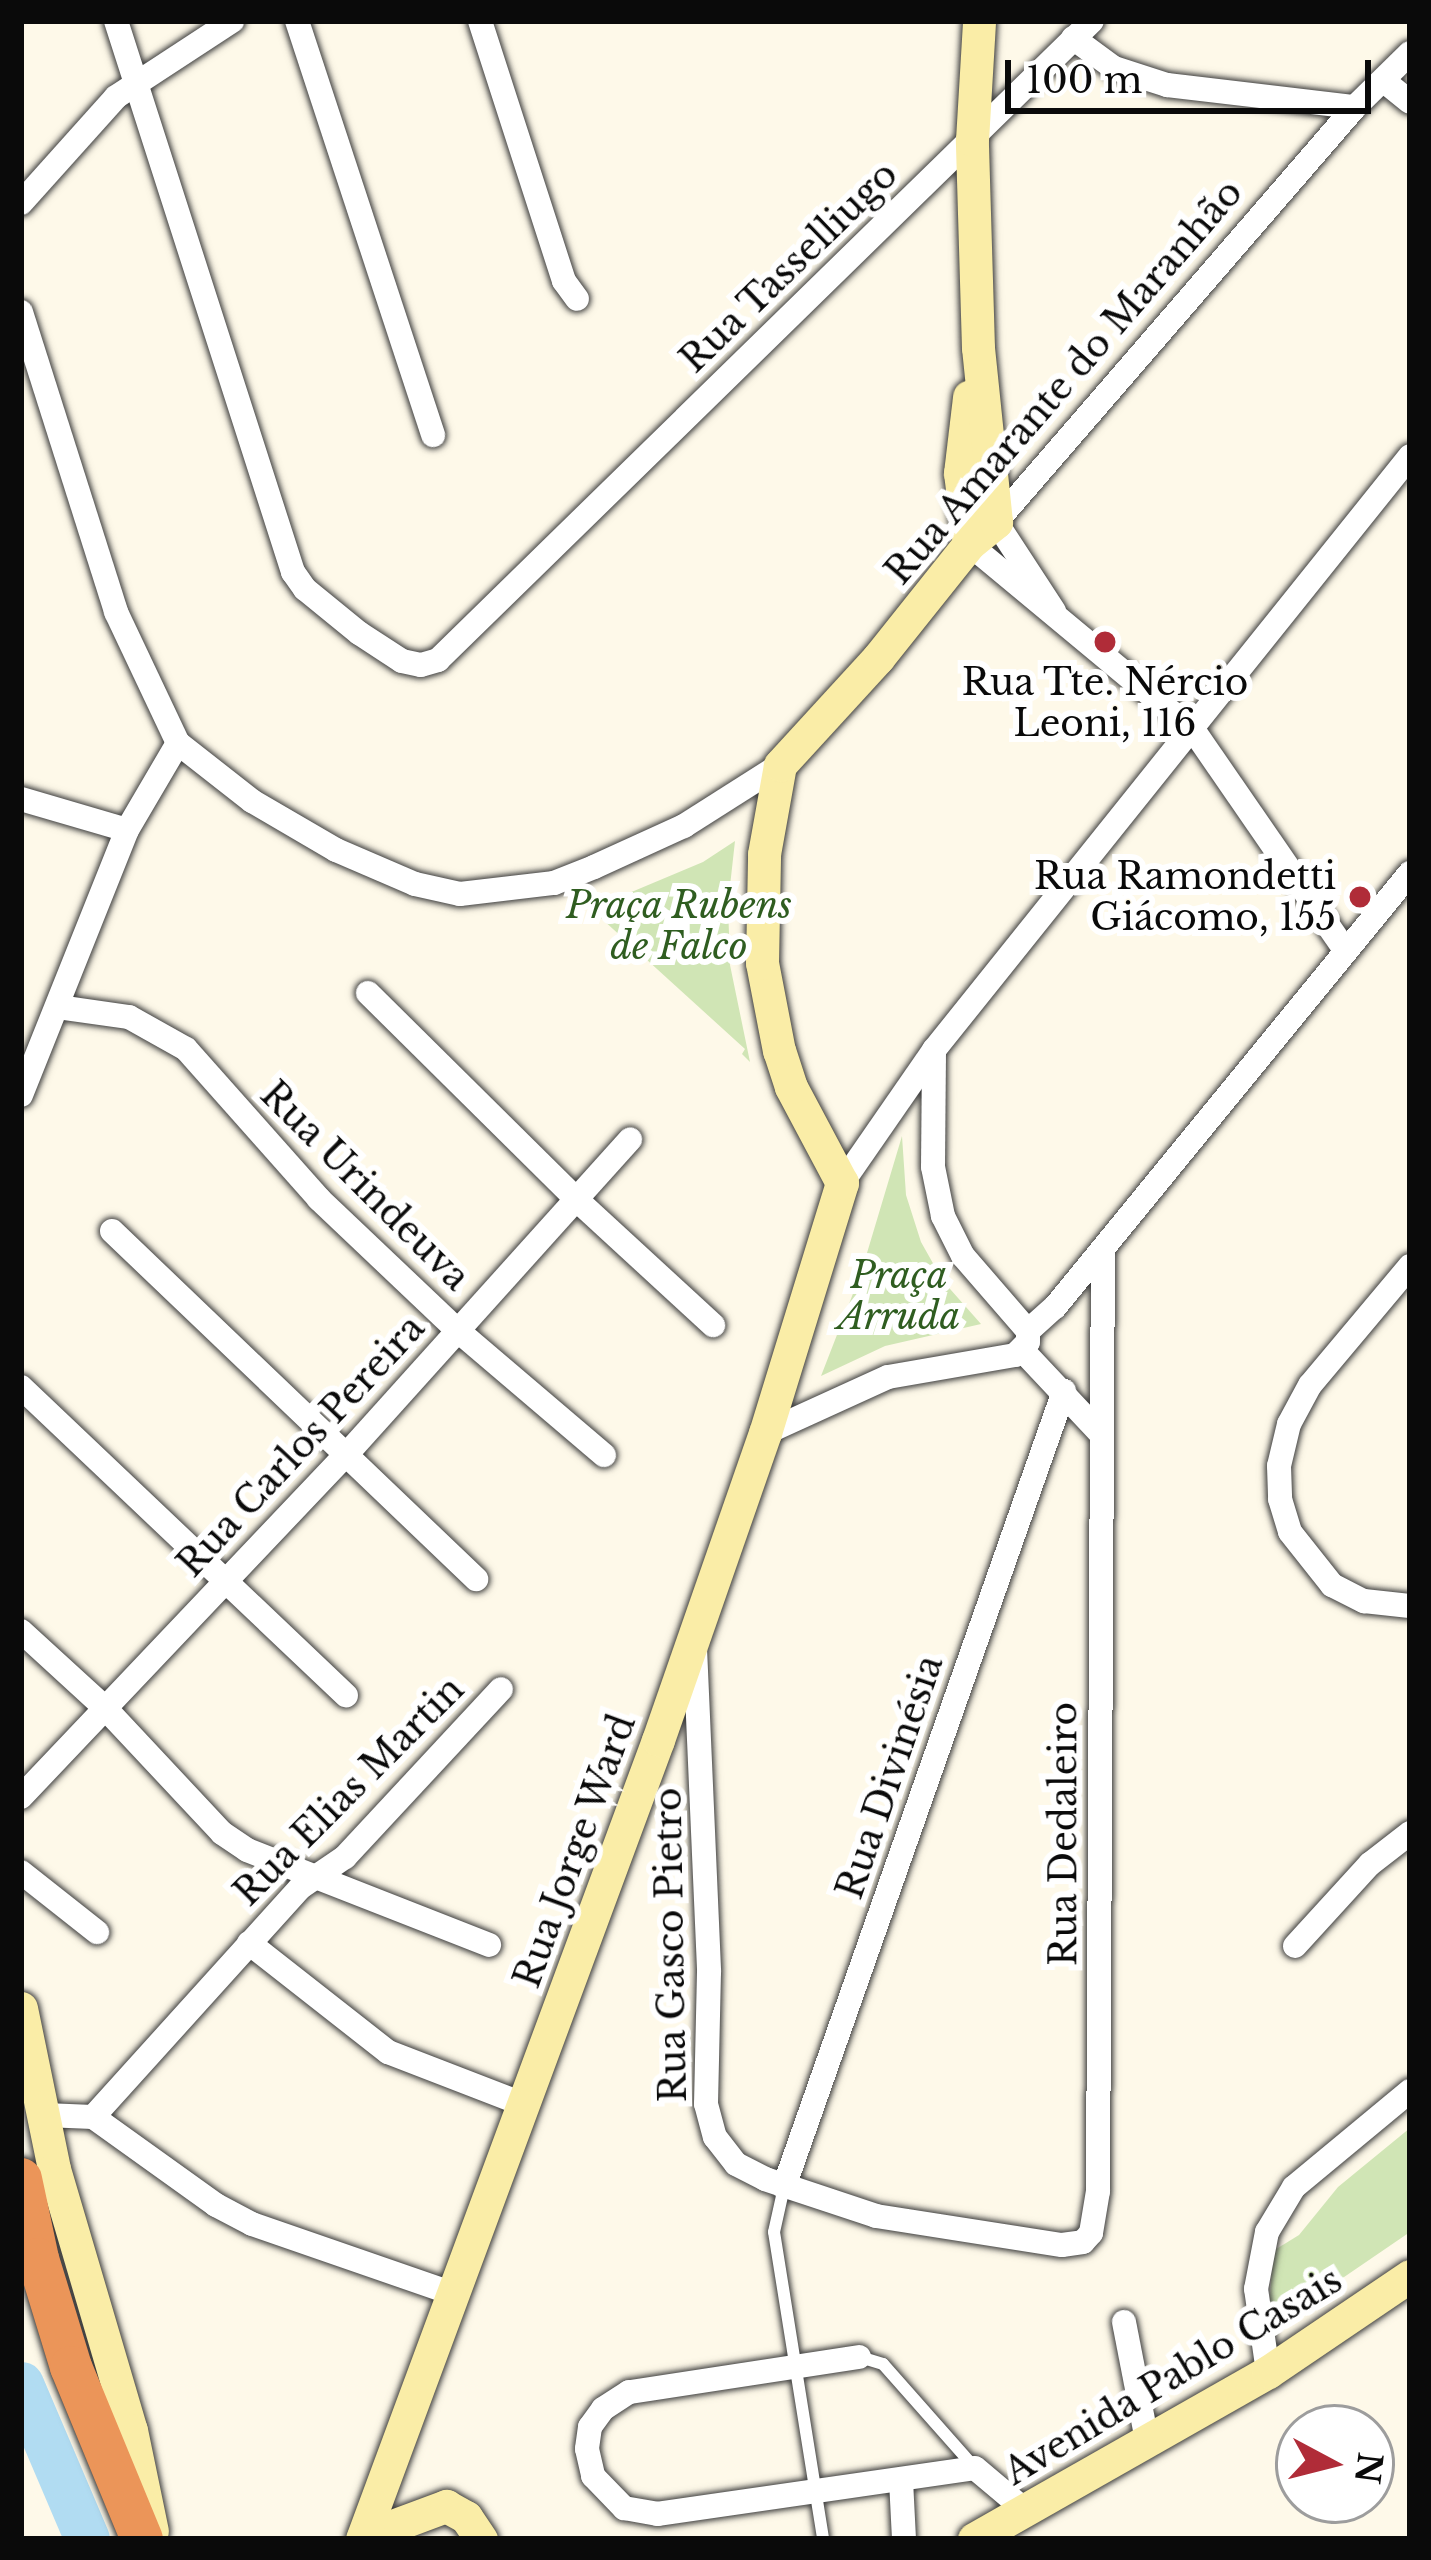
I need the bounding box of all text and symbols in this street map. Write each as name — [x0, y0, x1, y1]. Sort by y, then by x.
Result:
scale bar — [1011, 36, 1377, 110]
text: 100 m — [1026, 58, 1142, 103]
street label: Rua Tasselliugo — [671, 152, 907, 382]
street label: Rua Amarante do Maranhão — [876, 170, 1252, 594]
marker: Rua Tte. Nércio Leoni, 116 — [1092, 629, 1118, 655]
place label: Rua Tte. Nércio Leoni, 116 — [961, 660, 1249, 745]
place label: Rua Ramondetti Giácomo, 155 — [1034, 854, 1336, 939]
park label: Praça Rubens de Falco — [565, 883, 793, 968]
marker: Rua Ramondetti Giácomo, 155 — [1347, 884, 1373, 910]
street label: Rua Urindeuva — [252, 1073, 478, 1299]
park label: Praça Arruda — [838, 1253, 960, 1338]
street label: Rua Carlos Pereira — [169, 1306, 433, 1586]
street label: Rua Divinésia — [828, 1649, 952, 1905]
street label: Rua Elias Martin — [225, 1667, 473, 1915]
street label: Rua Dedaleiro — [1042, 1702, 1086, 1966]
street label: Rua Jorge Ward — [505, 1708, 645, 1994]
street label: Rua Gasco Pietro — [647, 1787, 695, 2103]
street label: Avenida Pablo Casais — [996, 2258, 1350, 2494]
north arrow — [1275, 2404, 1395, 2524]
text: N — [1346, 2450, 1390, 2486]

